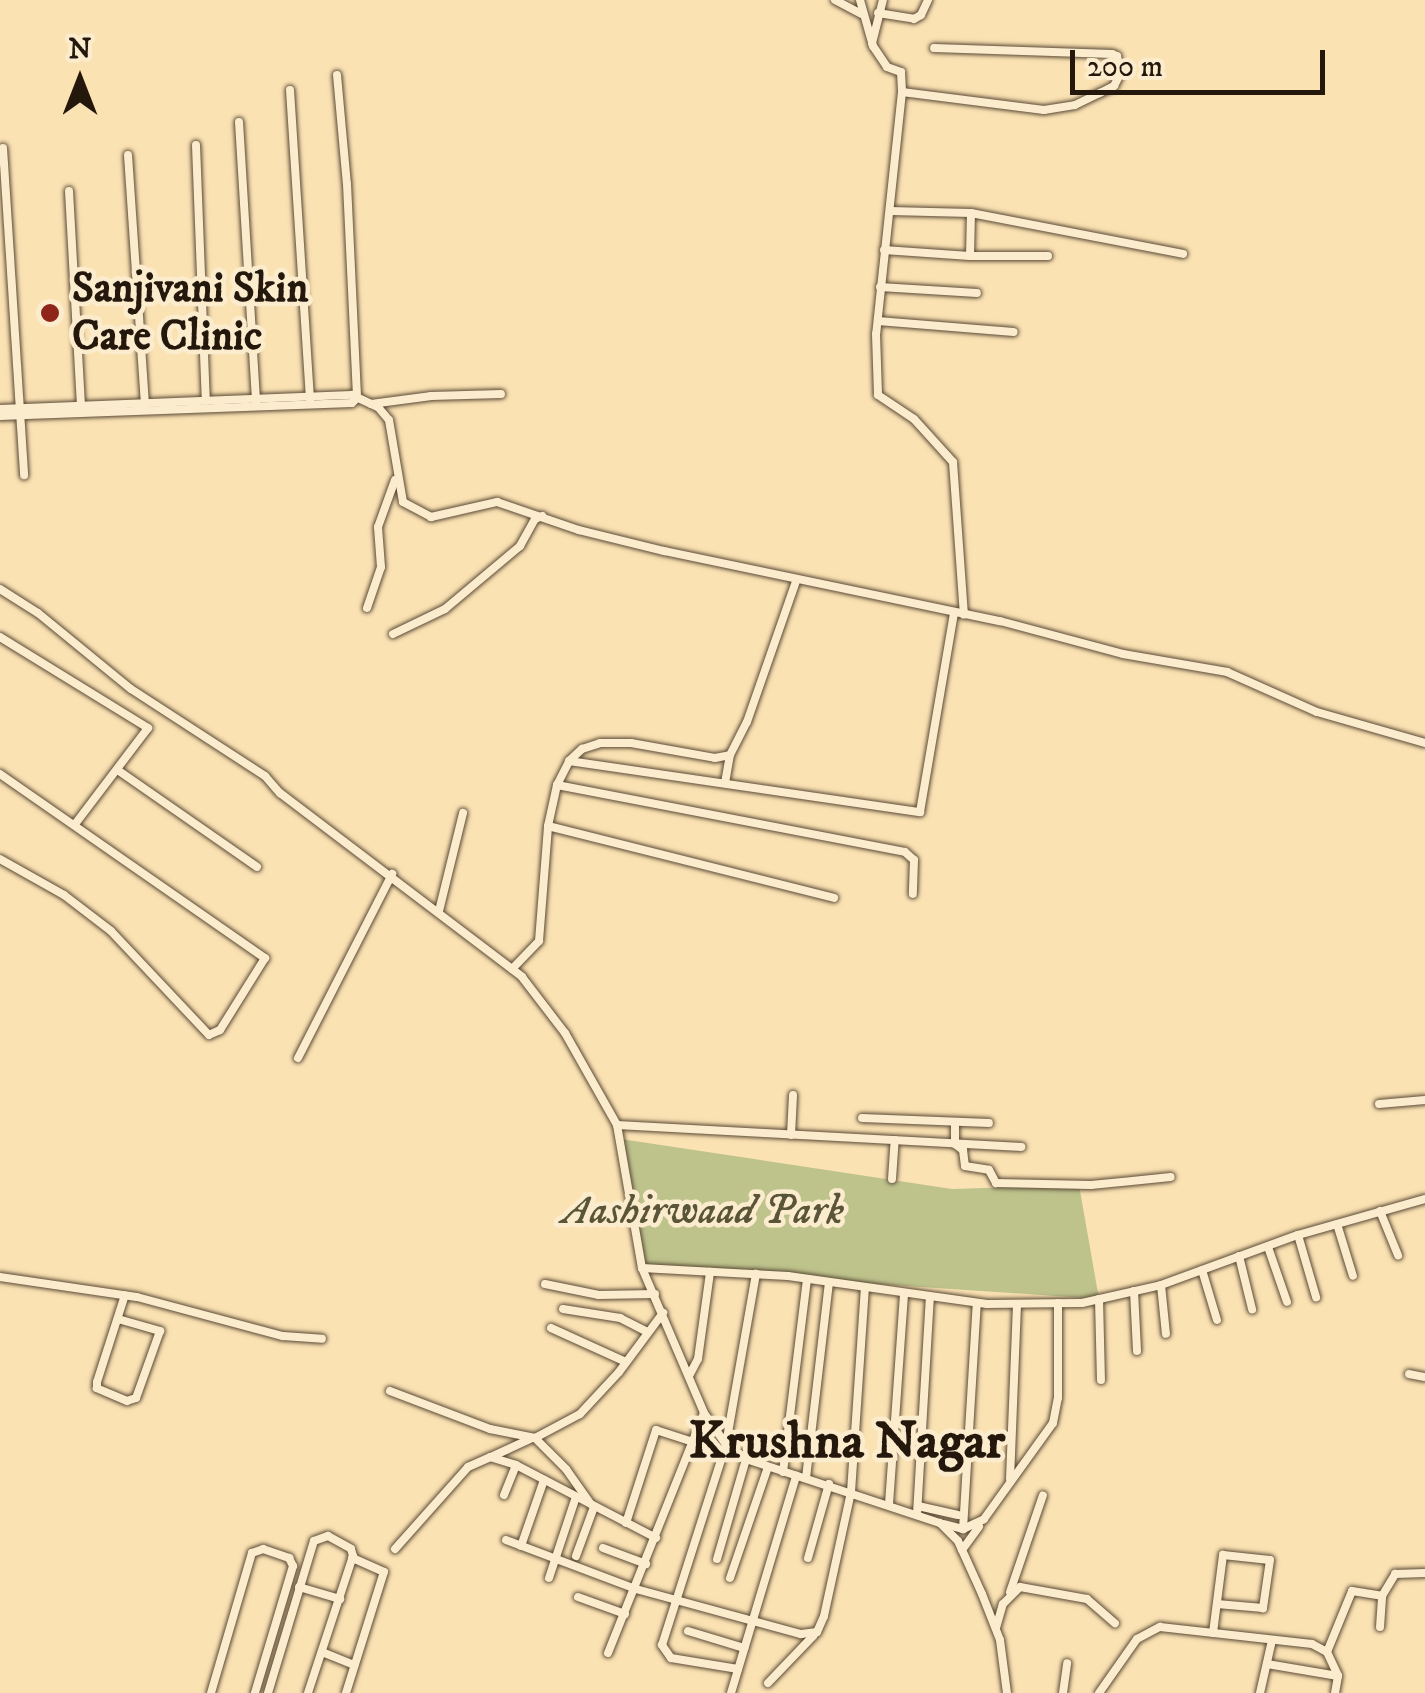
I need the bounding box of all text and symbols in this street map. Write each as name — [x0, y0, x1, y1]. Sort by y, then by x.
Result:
north arrow — [30, 30, 130, 130]
scale bar — [1075, 30, 1330, 92]
text: N — [69, 32, 91, 67]
text: 200 m — [1087, 49, 1163, 86]
place label: Sanjivani Skin Care Clinic — [72, 264, 308, 362]
marker: Sanjivani Skin Care Clinic — [37, 300, 63, 326]
park label: Aashirwaad Park — [562, 1186, 844, 1236]
district label: Krushna Nagar — [689, 1412, 1005, 1474]

